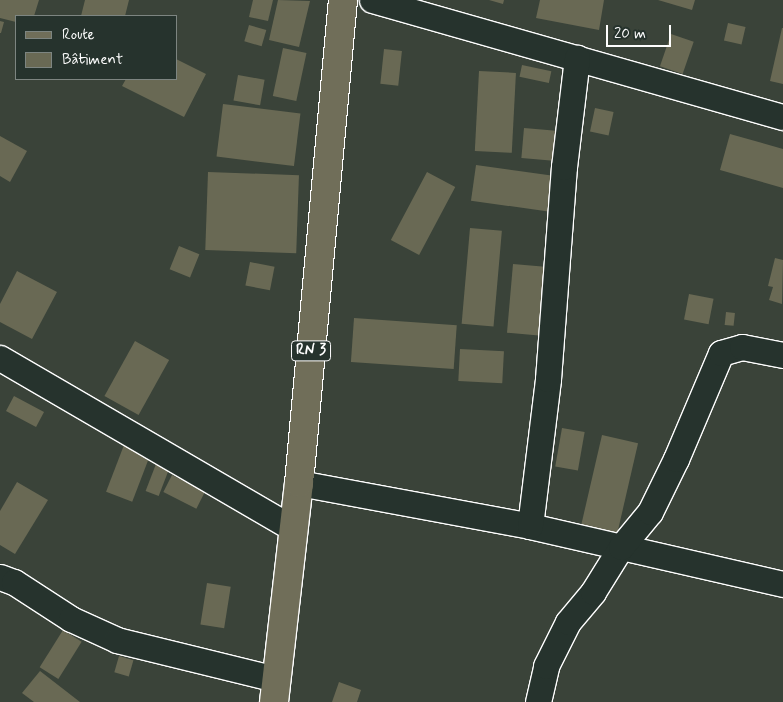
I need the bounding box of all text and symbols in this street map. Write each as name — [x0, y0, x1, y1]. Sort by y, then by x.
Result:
legend — [15, 15, 178, 80]
scale bar — [608, 15, 673, 47]
text: 20 m — [614, 24, 646, 44]
text: Route — [62, 25, 95, 45]
text: Bâtiment — [62, 50, 123, 70]
road number: RN 3 — [291, 338, 331, 364]

